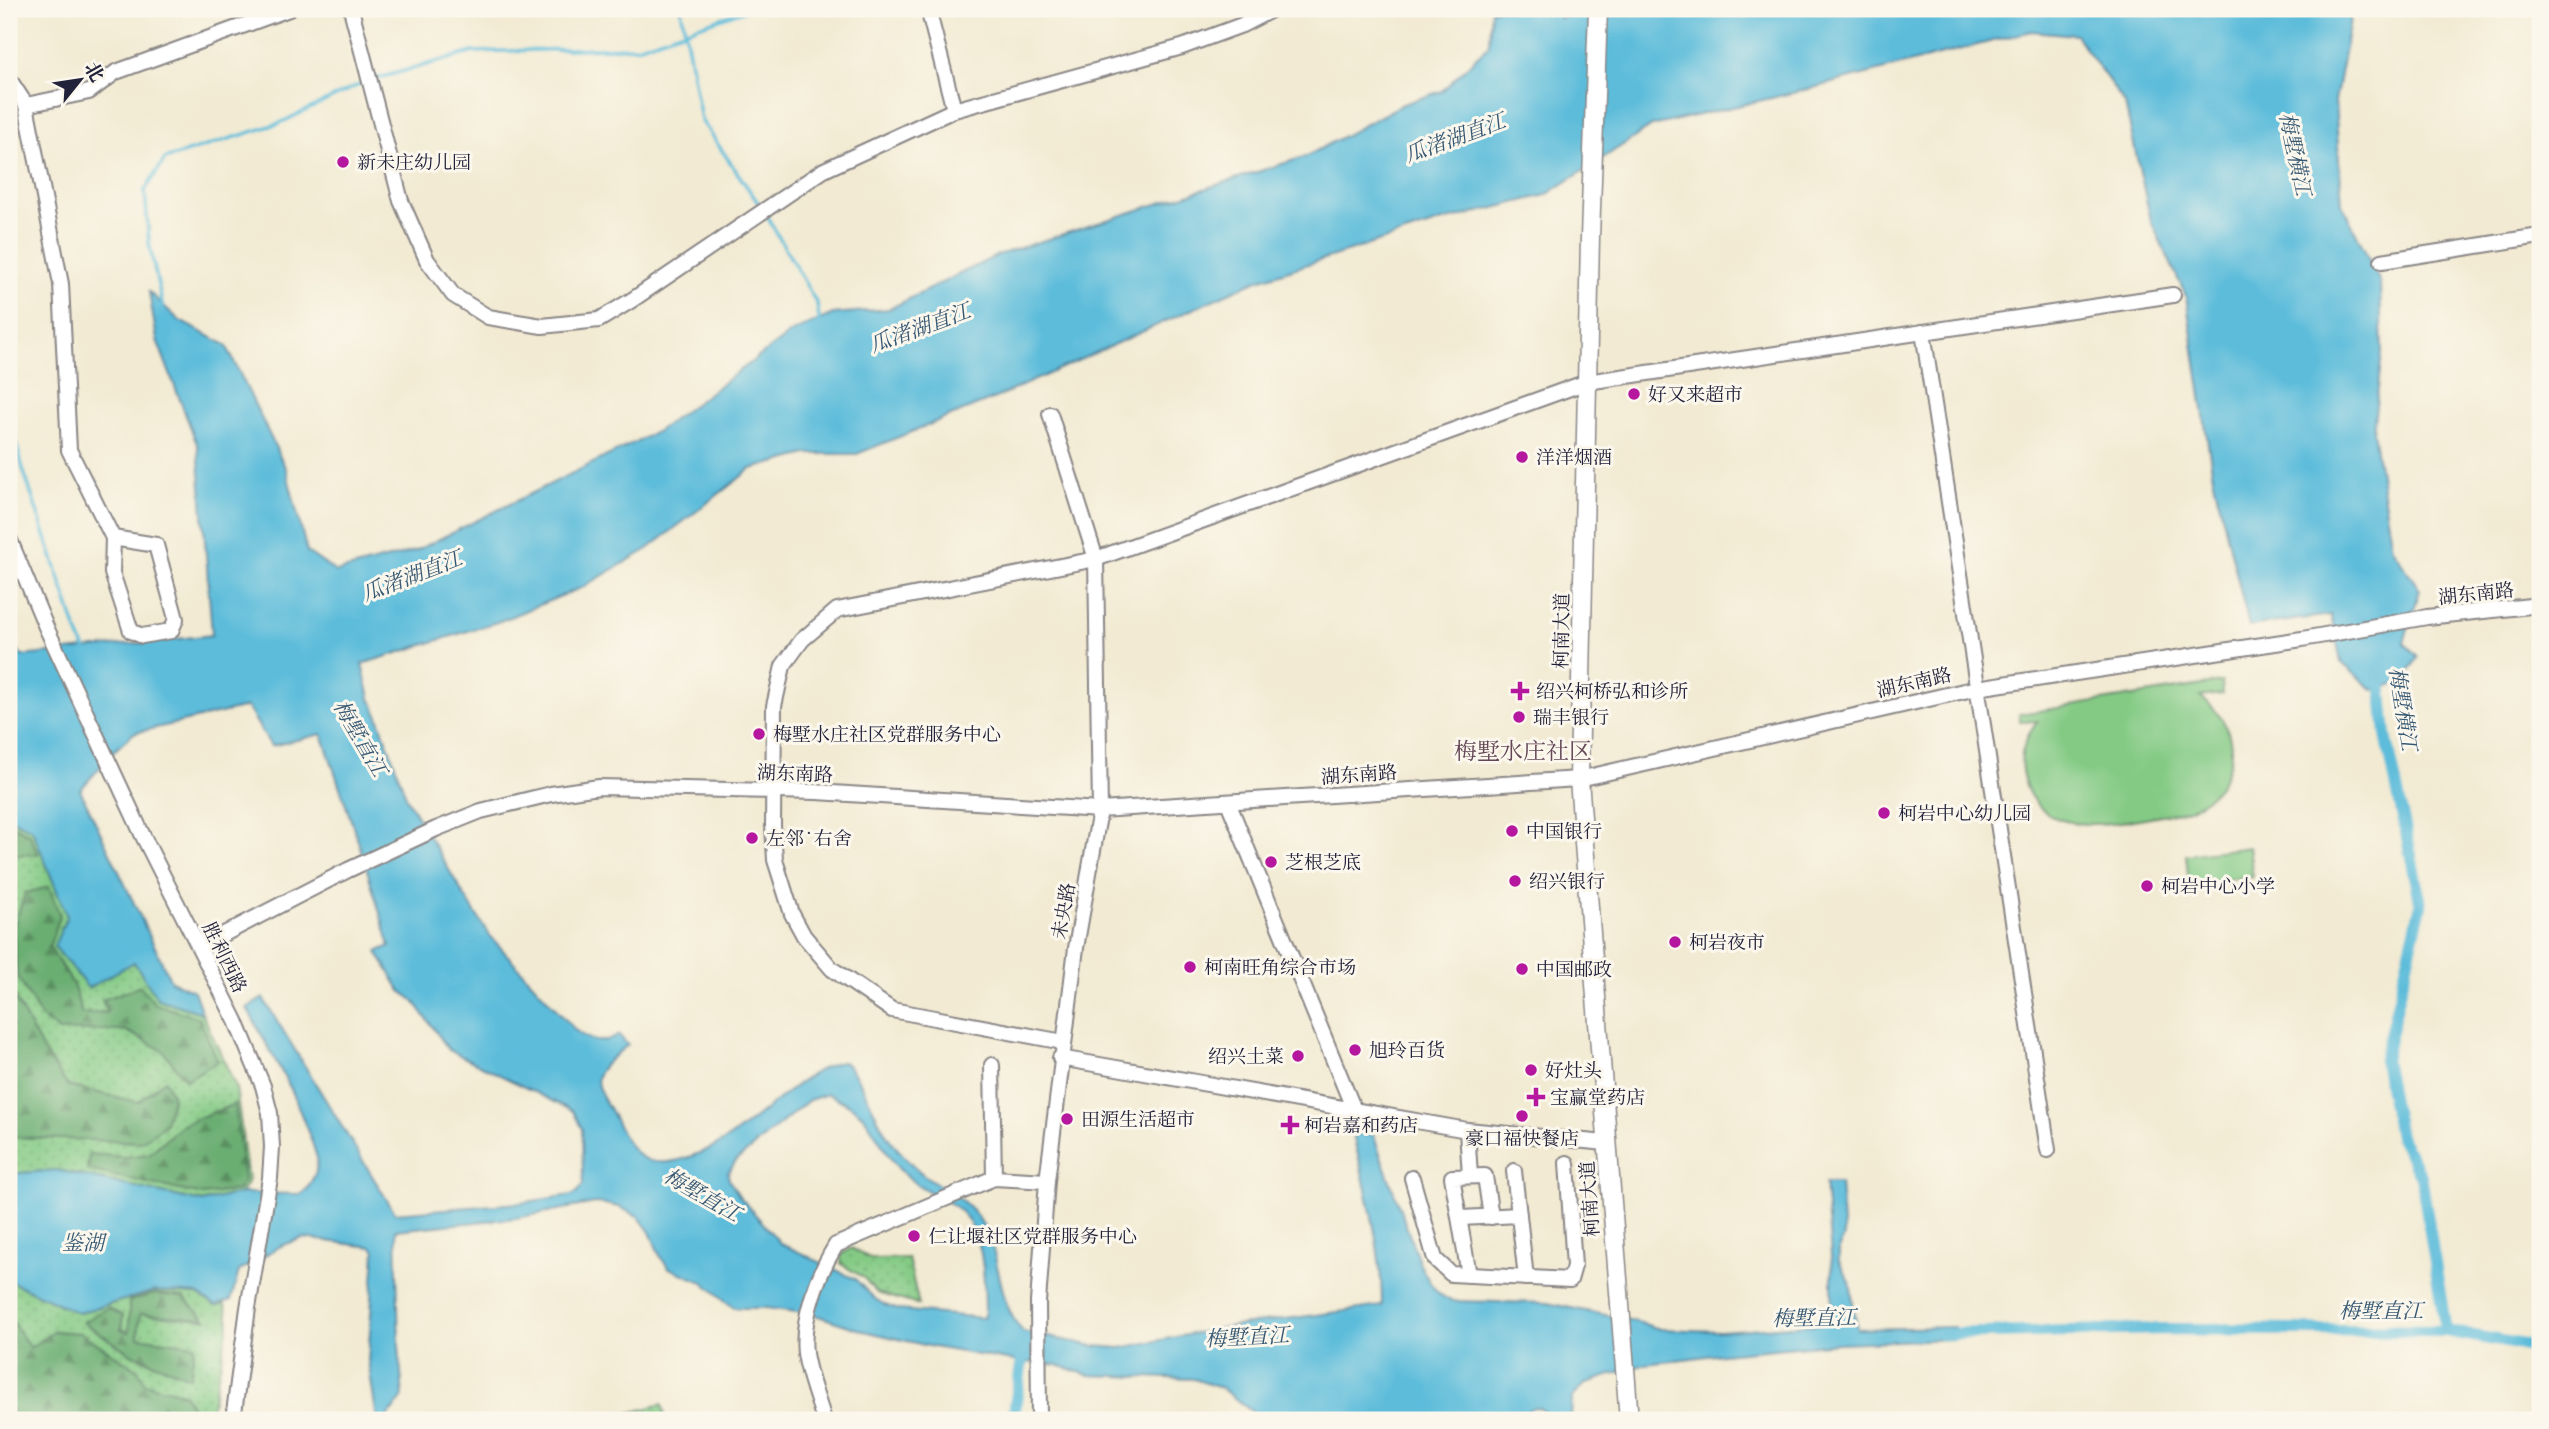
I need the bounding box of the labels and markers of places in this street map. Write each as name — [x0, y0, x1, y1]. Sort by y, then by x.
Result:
place label: 新未庄幼儿园 — [357, 152, 471, 174]
marker: 新未庄幼儿园 — [335, 154, 351, 170]
place label: 好又来超市 — [1648, 384, 1743, 406]
marker: 好又来超市 — [1626, 386, 1642, 402]
place label: 洋洋烟酒 — [1536, 447, 1612, 469]
marker: 洋洋烟酒 — [1514, 449, 1530, 465]
marker: 绍兴柯桥弘和诊所 — [1510, 681, 1530, 701]
place label: 绍兴柯桥弘和诊所 — [1536, 681, 1688, 703]
place label: 瑞丰银行 — [1533, 707, 1609, 729]
marker: 瑞丰银行 — [1511, 709, 1527, 725]
place label: 梅墅水庄社区党群服务中心 — [773, 724, 1001, 746]
marker: 梅墅水庄社区党群服务中心 — [751, 726, 767, 742]
place label: 柯岩中心幼儿园 — [1898, 803, 2031, 825]
marker: 柯岩中心幼儿园 — [1876, 805, 1892, 821]
place label: 中国银行 — [1526, 821, 1602, 843]
marker: 中国银行 — [1504, 823, 1520, 839]
place label: 左邻˙右舍 — [766, 828, 852, 850]
marker: 左邻˙右舍 — [744, 830, 760, 846]
place label: 芝根芝底 — [1285, 852, 1361, 874]
marker: 芝根芝底 — [1263, 854, 1279, 870]
place label: 绍兴银行 — [1529, 871, 1605, 893]
marker: 绍兴银行 — [1507, 873, 1523, 889]
place label: 柯岩中心小学 — [2161, 876, 2275, 898]
marker: 柯岩中心小学 — [2139, 878, 2155, 894]
place label: 柯岩夜市 — [1689, 932, 1765, 954]
marker: 柯岩夜市 — [1667, 934, 1683, 950]
place label: 柯南旺角综合市场 — [1204, 957, 1356, 979]
marker: 柯南旺角综合市场 — [1182, 959, 1198, 975]
place label: 中国邮政 — [1536, 959, 1612, 981]
marker: 中国邮政 — [1514, 961, 1530, 977]
place label: 旭玲百货 — [1369, 1040, 1445, 1062]
marker: 旭玲百货 — [1347, 1042, 1363, 1058]
place label: 绍兴土菜 — [1208, 1046, 1284, 1068]
marker: 绍兴土菜 — [1290, 1048, 1306, 1064]
place label: 好灶头 — [1545, 1060, 1602, 1082]
marker: 好灶头 — [1523, 1062, 1539, 1078]
place label: 宝赢堂药店 — [1550, 1087, 1645, 1109]
marker: 宝赢堂药店 — [1528, 1089, 1544, 1105]
marker: 豪口福快餐店 — [1514, 1108, 1530, 1124]
place label: 田源生活超市 — [1081, 1109, 1195, 1131]
marker: 田源生活超市 — [1059, 1111, 1075, 1127]
place label: 柯岩嘉和药店 — [1304, 1115, 1418, 1137]
marker: 柯岩嘉和药店 — [1282, 1117, 1298, 1133]
place label: 豪口福快餐店 — [1465, 1128, 1579, 1150]
place label: 仁让堰社区党群服务中心 — [928, 1226, 1137, 1248]
marker: 仁让堰社区党群服务中心 — [906, 1228, 922, 1244]

